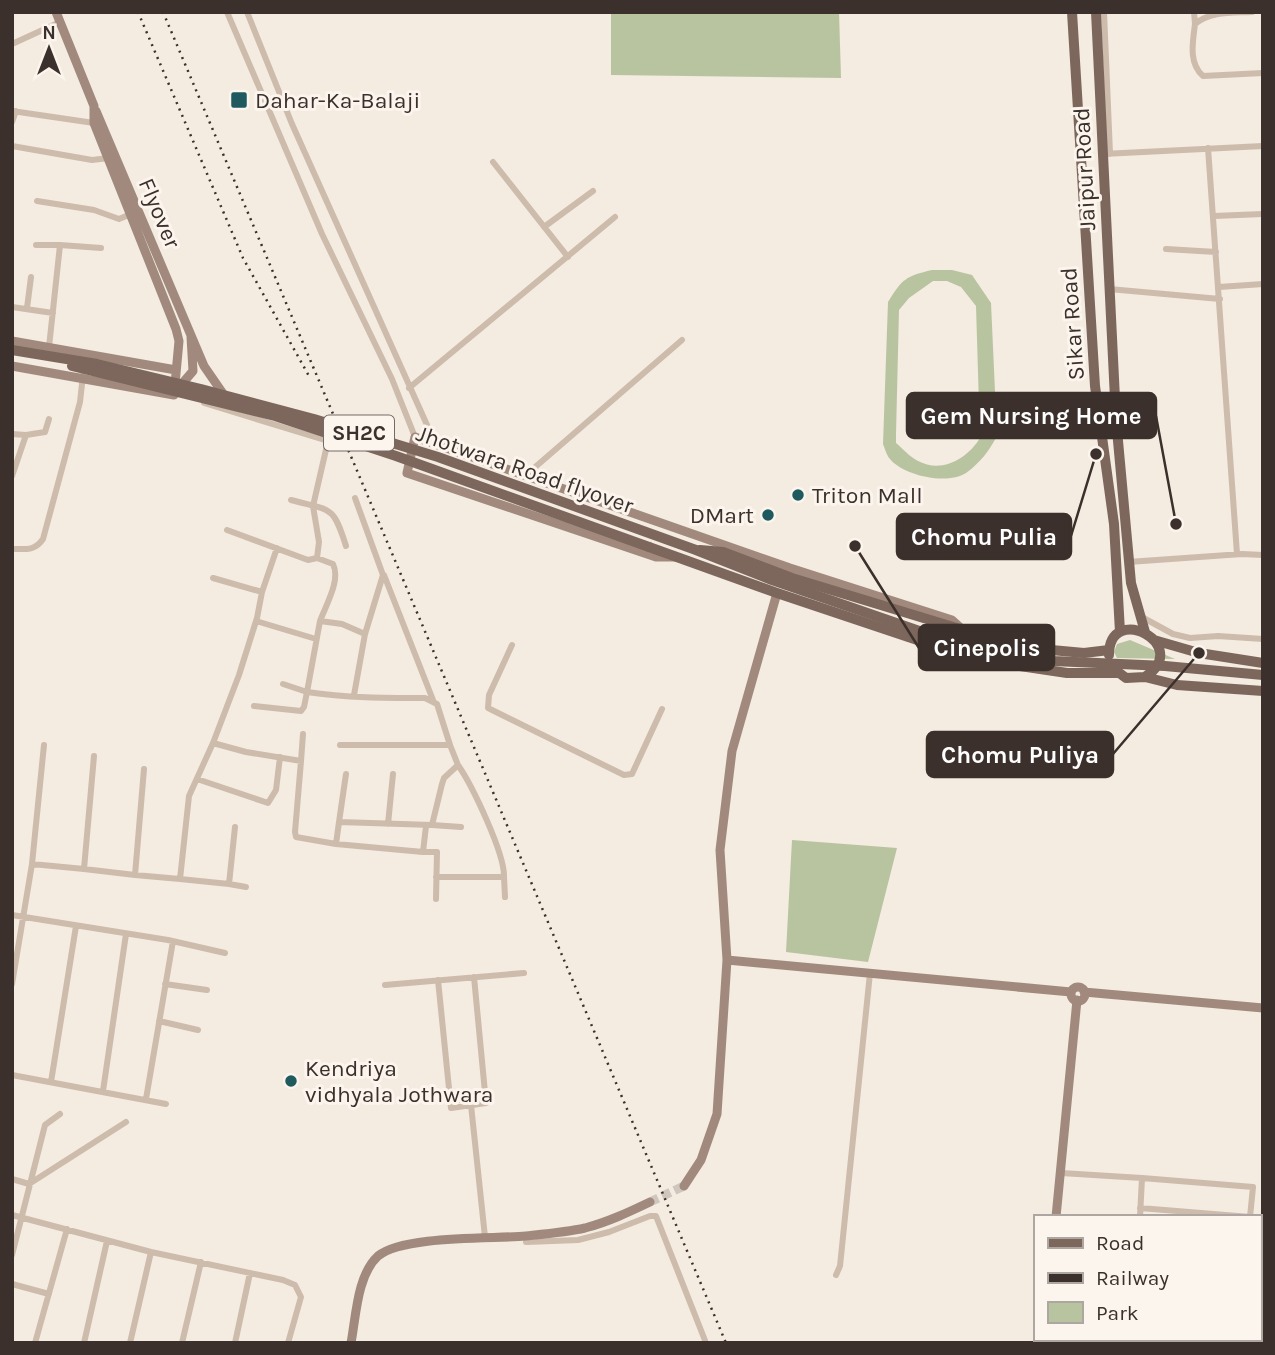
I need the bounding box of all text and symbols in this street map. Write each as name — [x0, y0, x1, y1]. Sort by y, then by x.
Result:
north arrow — [14, 14, 84, 84]
text: N — [42, 22, 56, 44]
place label: Dahar-Ka-Balaji — [255, 87, 420, 114]
marker: Dahar-Ka-Balaji — [229, 90, 249, 110]
street label: Jaipur Road — [1068, 107, 1101, 231]
street label: Flyover — [133, 174, 187, 253]
street label: Sikar Road — [1055, 267, 1090, 381]
callout: Gem Nursing Home — [907, 393, 1156, 438]
text: Gem Nursing Home — [920, 402, 1142, 430]
road number: SH2C — [324, 416, 394, 450]
street label: Jhotwara Road flyover — [413, 420, 638, 520]
place label: Triton Mall — [812, 482, 923, 509]
marker: Triton Mall — [790, 487, 806, 503]
place label: DMart — [690, 502, 754, 529]
marker: DMart — [760, 507, 776, 523]
callout: Chomu Pulia — [897, 514, 1071, 559]
text: Chomu Pulia — [911, 523, 1057, 551]
callout: Cinepolis — [919, 625, 1054, 670]
text: Cinepolis — [934, 634, 1040, 662]
callout: Chomu Puliya — [927, 732, 1113, 777]
text: Chomu Puliya — [941, 741, 1099, 769]
place label: Kendriya vidhyala Jothwara — [305, 1055, 494, 1108]
marker: Kendriya vidhyala Jothwara — [283, 1073, 299, 1089]
legend — [1034, 1215, 1261, 1341]
text: Road — [1096, 1231, 1144, 1255]
text: Railway — [1096, 1266, 1169, 1290]
text: Park — [1096, 1301, 1139, 1325]

